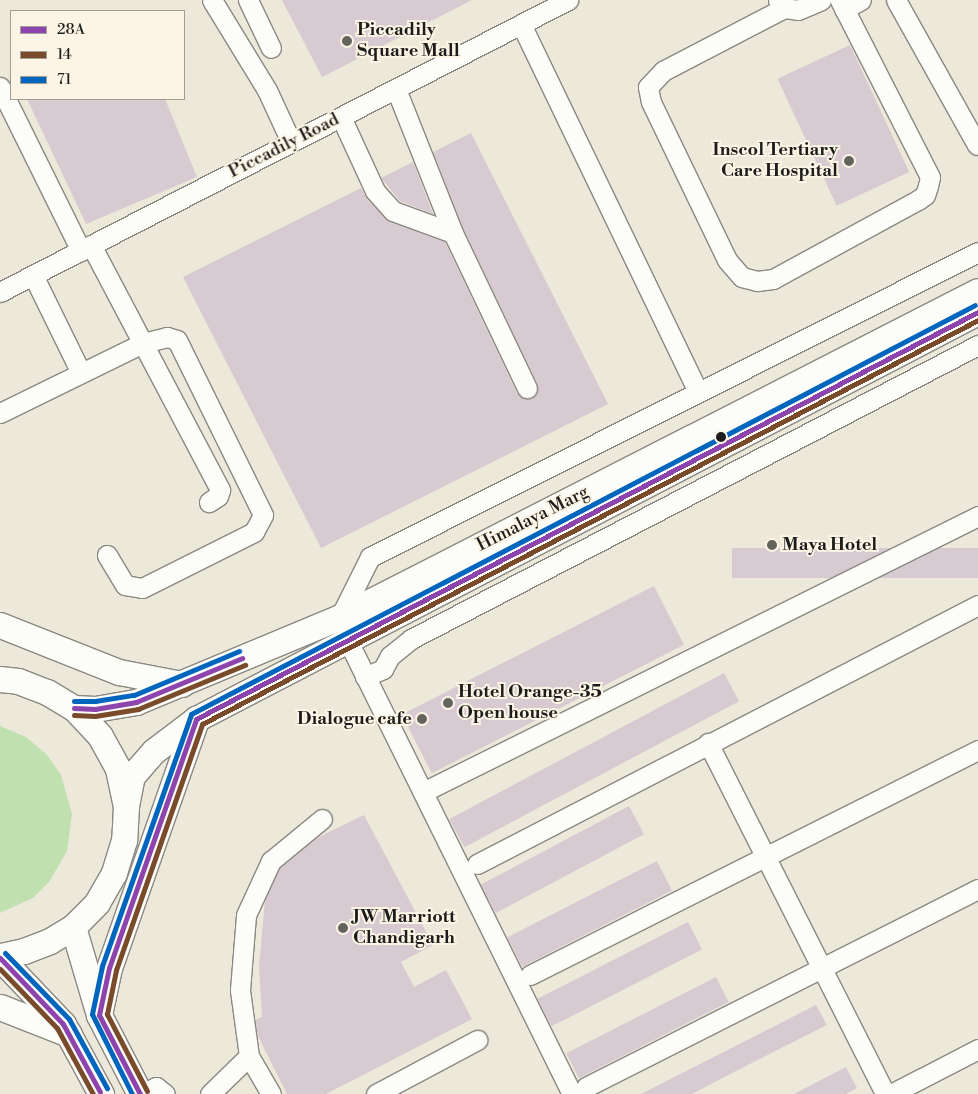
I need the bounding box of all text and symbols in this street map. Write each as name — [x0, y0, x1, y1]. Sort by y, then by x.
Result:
legend — [10, 10, 185, 100]
text: 28A — [57, 20, 85, 39]
place label: Piccadily Square Mall — [357, 20, 460, 62]
marker: Piccadily Square Mall — [341, 35, 353, 47]
text: 14 — [57, 45, 72, 64]
text: 71 — [57, 70, 72, 89]
street label: Piccadily Road — [225, 109, 343, 183]
place label: Inscol Tertiary Care Hospital — [713, 140, 838, 182]
marker: Inscol Tertiary Care Hospital — [842, 154, 856, 168]
unlabelled marker — [716, 432, 726, 442]
street label: Himalaya Marg — [473, 481, 593, 557]
place label: Maya Hotel — [782, 534, 877, 556]
marker: Maya Hotel — [766, 539, 778, 551]
place label: Hotel Orange-35 Open house — [458, 682, 602, 724]
marker: Hotel Orange-35 Open house — [442, 697, 454, 709]
place label: Dialogue cafe — [297, 708, 412, 730]
marker: Dialogue cafe — [416, 713, 428, 725]
place label: JW Marriott Chandigarh — [353, 907, 455, 950]
marker: JW Marriott Chandigarh — [337, 922, 349, 934]

